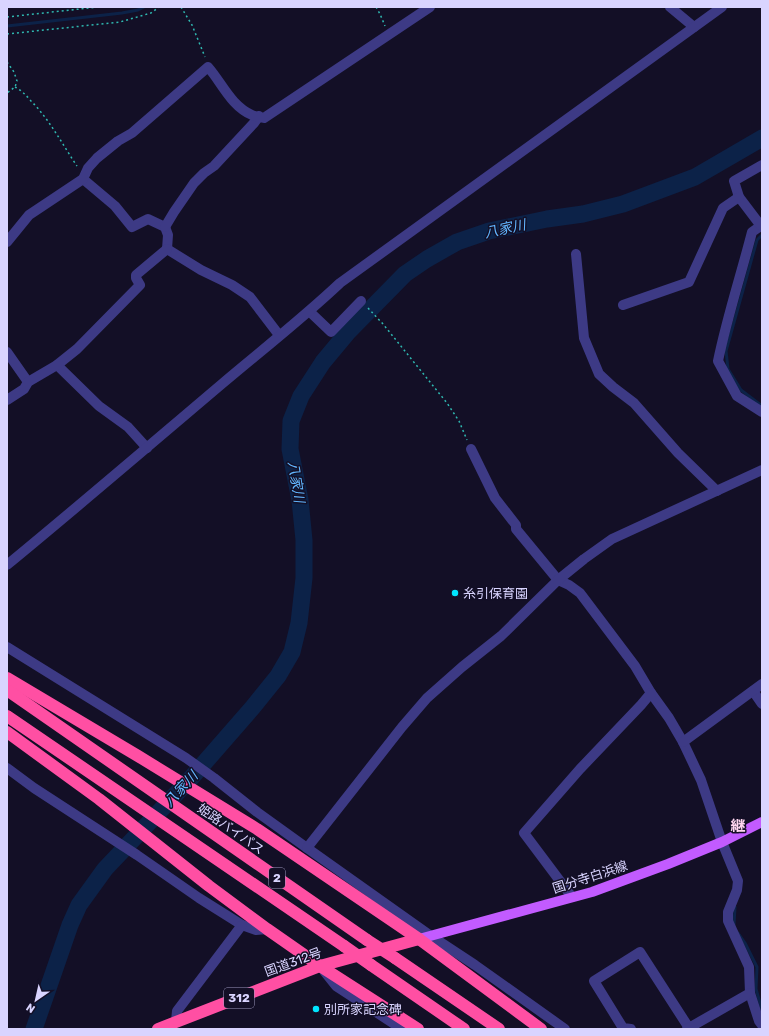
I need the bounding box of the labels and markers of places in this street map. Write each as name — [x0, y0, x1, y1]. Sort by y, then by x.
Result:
place label: 糸引保育園 — [463, 586, 528, 601]
marker: 糸引保育園 — [450, 588, 460, 598]
place label: 別所家記念碑 — [324, 1002, 402, 1017]
marker: 別所家記念碑 — [311, 1004, 321, 1014]

